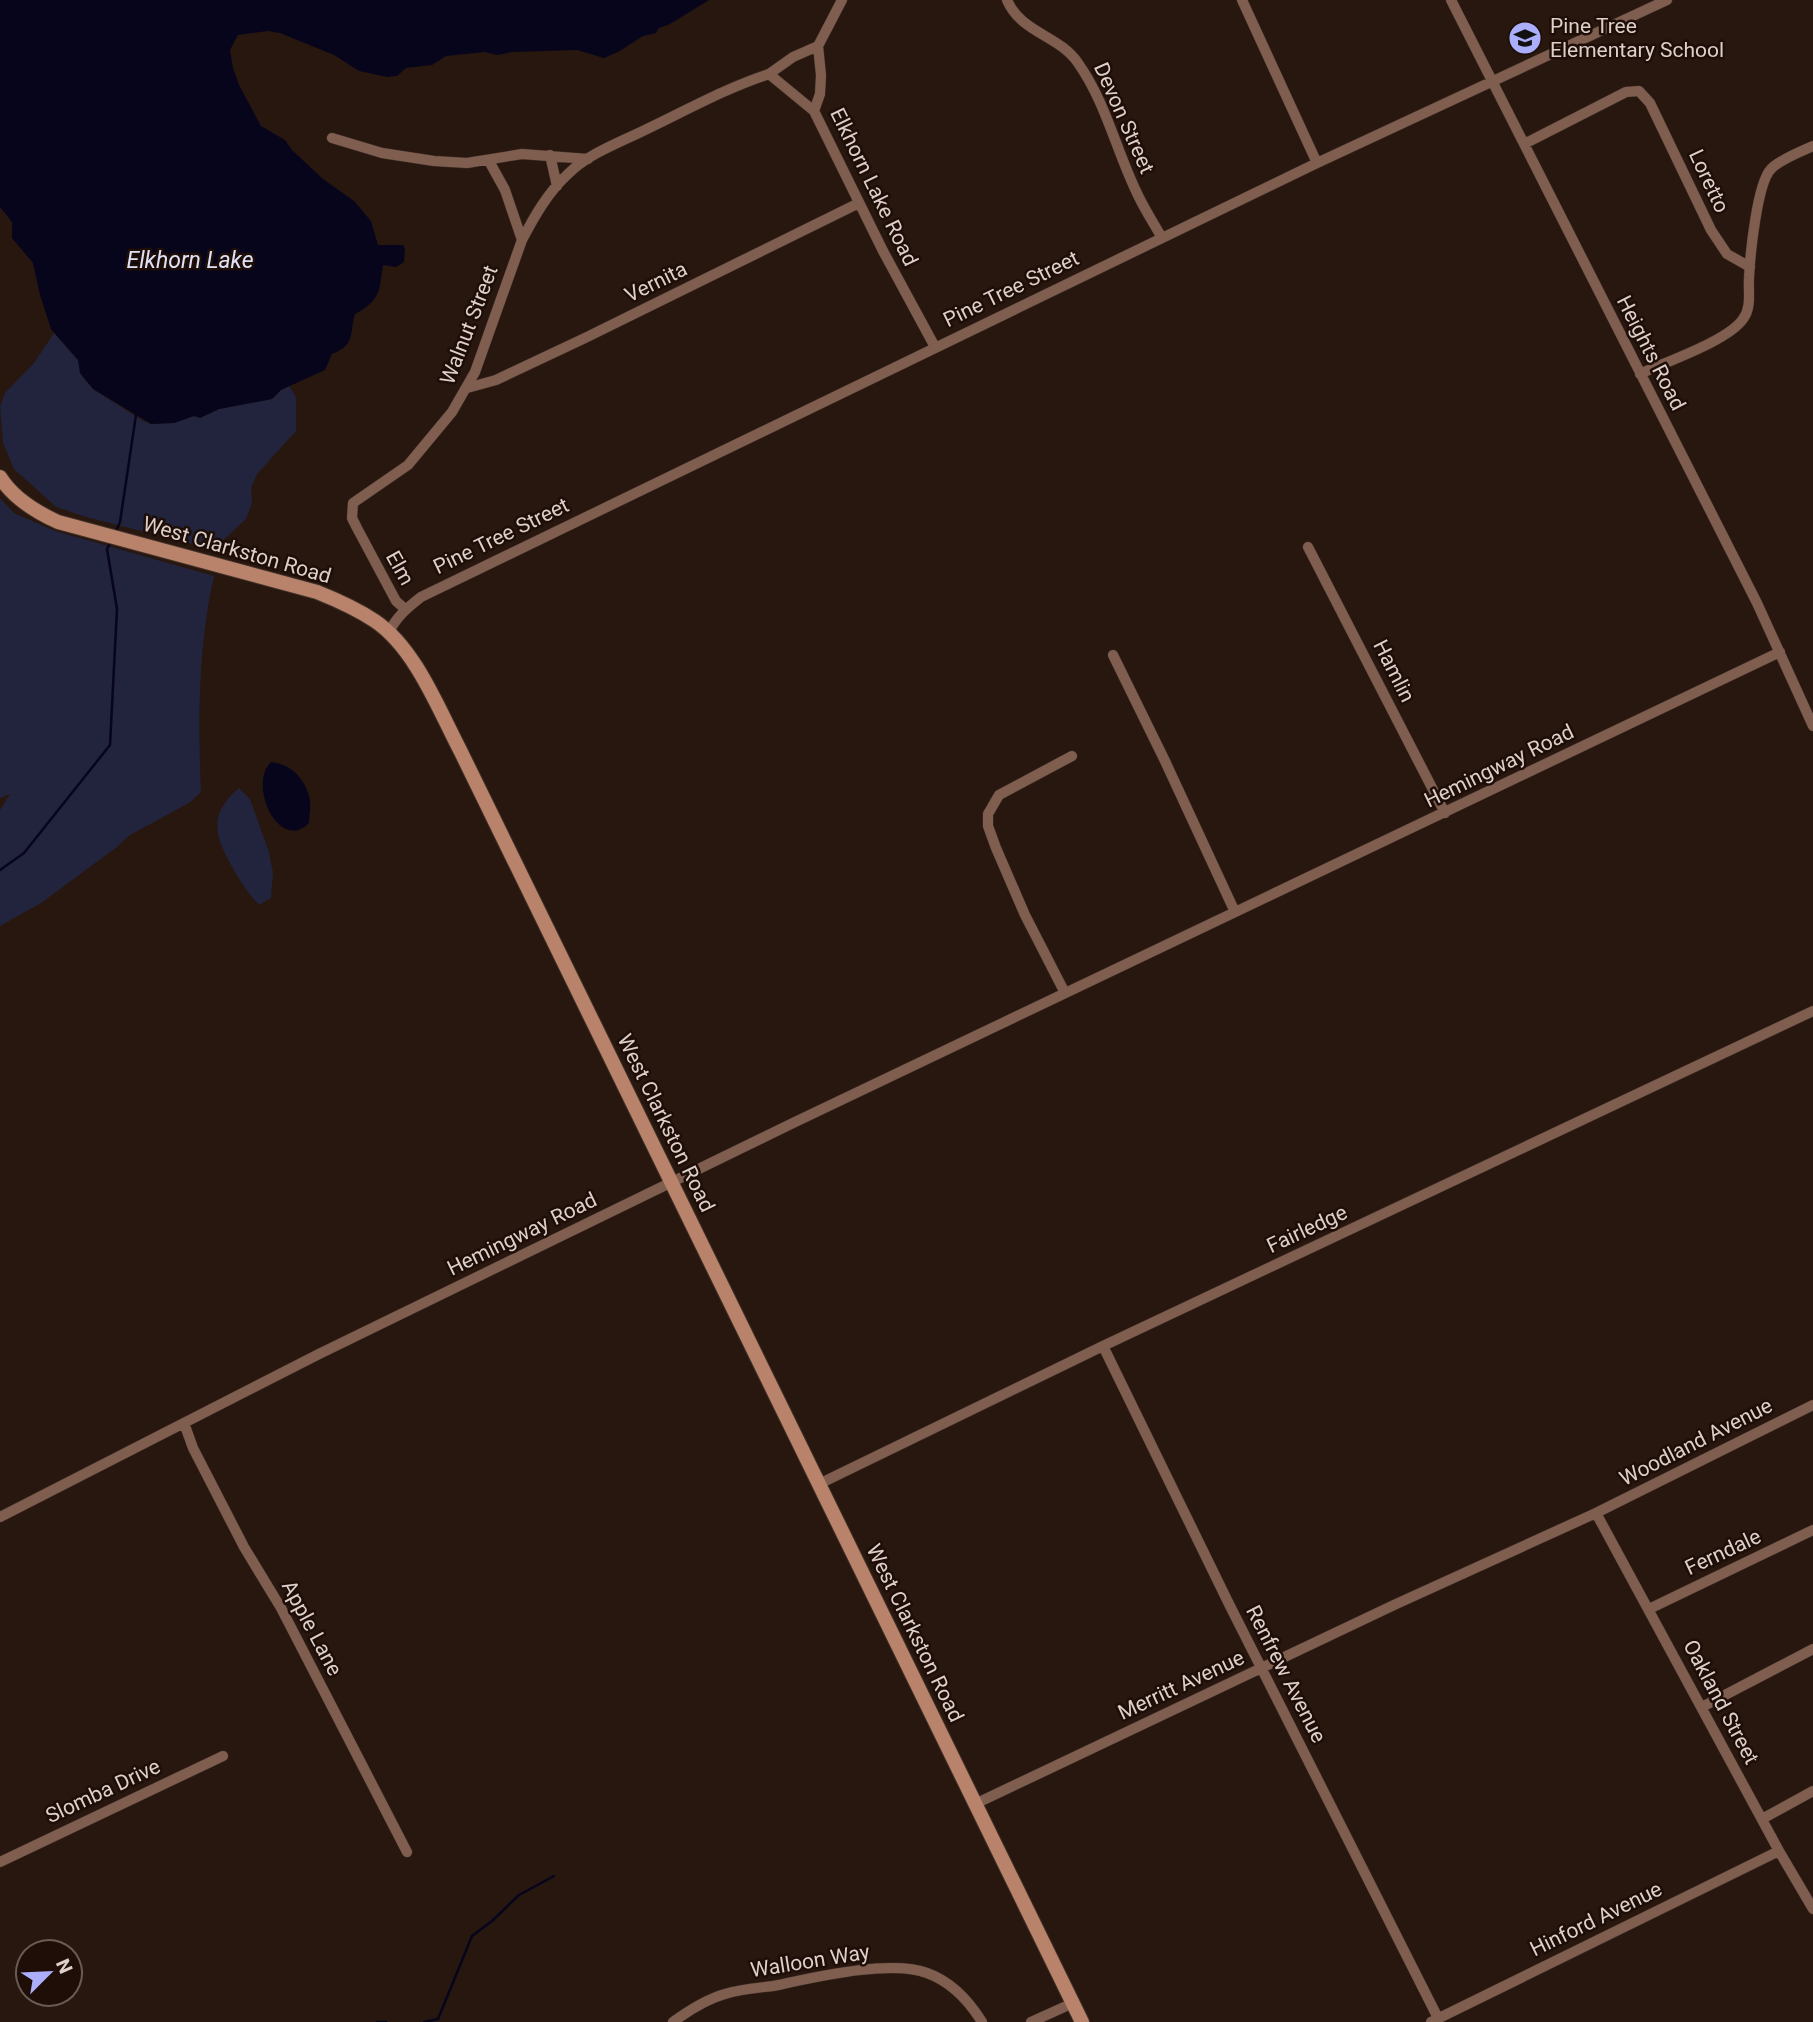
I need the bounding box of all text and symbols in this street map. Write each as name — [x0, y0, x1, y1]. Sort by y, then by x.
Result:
place label: Pine Tree Elementary School — [1550, 14, 1724, 62]
school or university icon: Pine Tree Elementary School — [1506, 19, 1544, 57]
street label: Devon Street — [1089, 59, 1159, 177]
street label: Elkhorn Lake Road — [825, 104, 923, 270]
street label: Loretto — [1684, 146, 1734, 216]
street label: Pine Tree Street — [939, 246, 1083, 332]
water label: Elkhorn Lake — [126, 247, 254, 274]
street label: Vernita — [621, 257, 691, 307]
street label: Walnut Street — [435, 262, 503, 388]
street label: Heights Road — [1612, 292, 1690, 414]
street label: Pine Tree Street — [429, 493, 573, 579]
street label: West Clarkston Road — [140, 512, 334, 588]
street label: Elm — [381, 547, 419, 589]
street label: Hamlin — [1368, 636, 1420, 706]
street label: Hemingway Road — [1420, 719, 1578, 813]
street label: West Clarkston Road — [613, 1030, 719, 1216]
street label: Hemingway Road — [443, 1187, 601, 1281]
street label: Fairledge — [1263, 1200, 1351, 1258]
street label: Woodland Avenue — [1616, 1393, 1776, 1491]
street label: Ferndale — [1681, 1524, 1765, 1580]
street label: West Clarkston Road — [862, 1540, 968, 1726]
street label: Apple Lane — [277, 1576, 347, 1680]
street label: Renfrew Avenue — [1241, 1601, 1331, 1747]
street label: Oakland Street — [1678, 1636, 1764, 1768]
street label: Merritt Avenue — [1114, 1645, 1248, 1725]
street label: Slomba Drive — [42, 1754, 164, 1828]
street label: Hinford Avenue — [1526, 1877, 1666, 1961]
north arrow — [14, 1938, 84, 2008]
street label: Walloon Way — [749, 1940, 871, 1982]
text: N — [51, 1955, 77, 1977]

